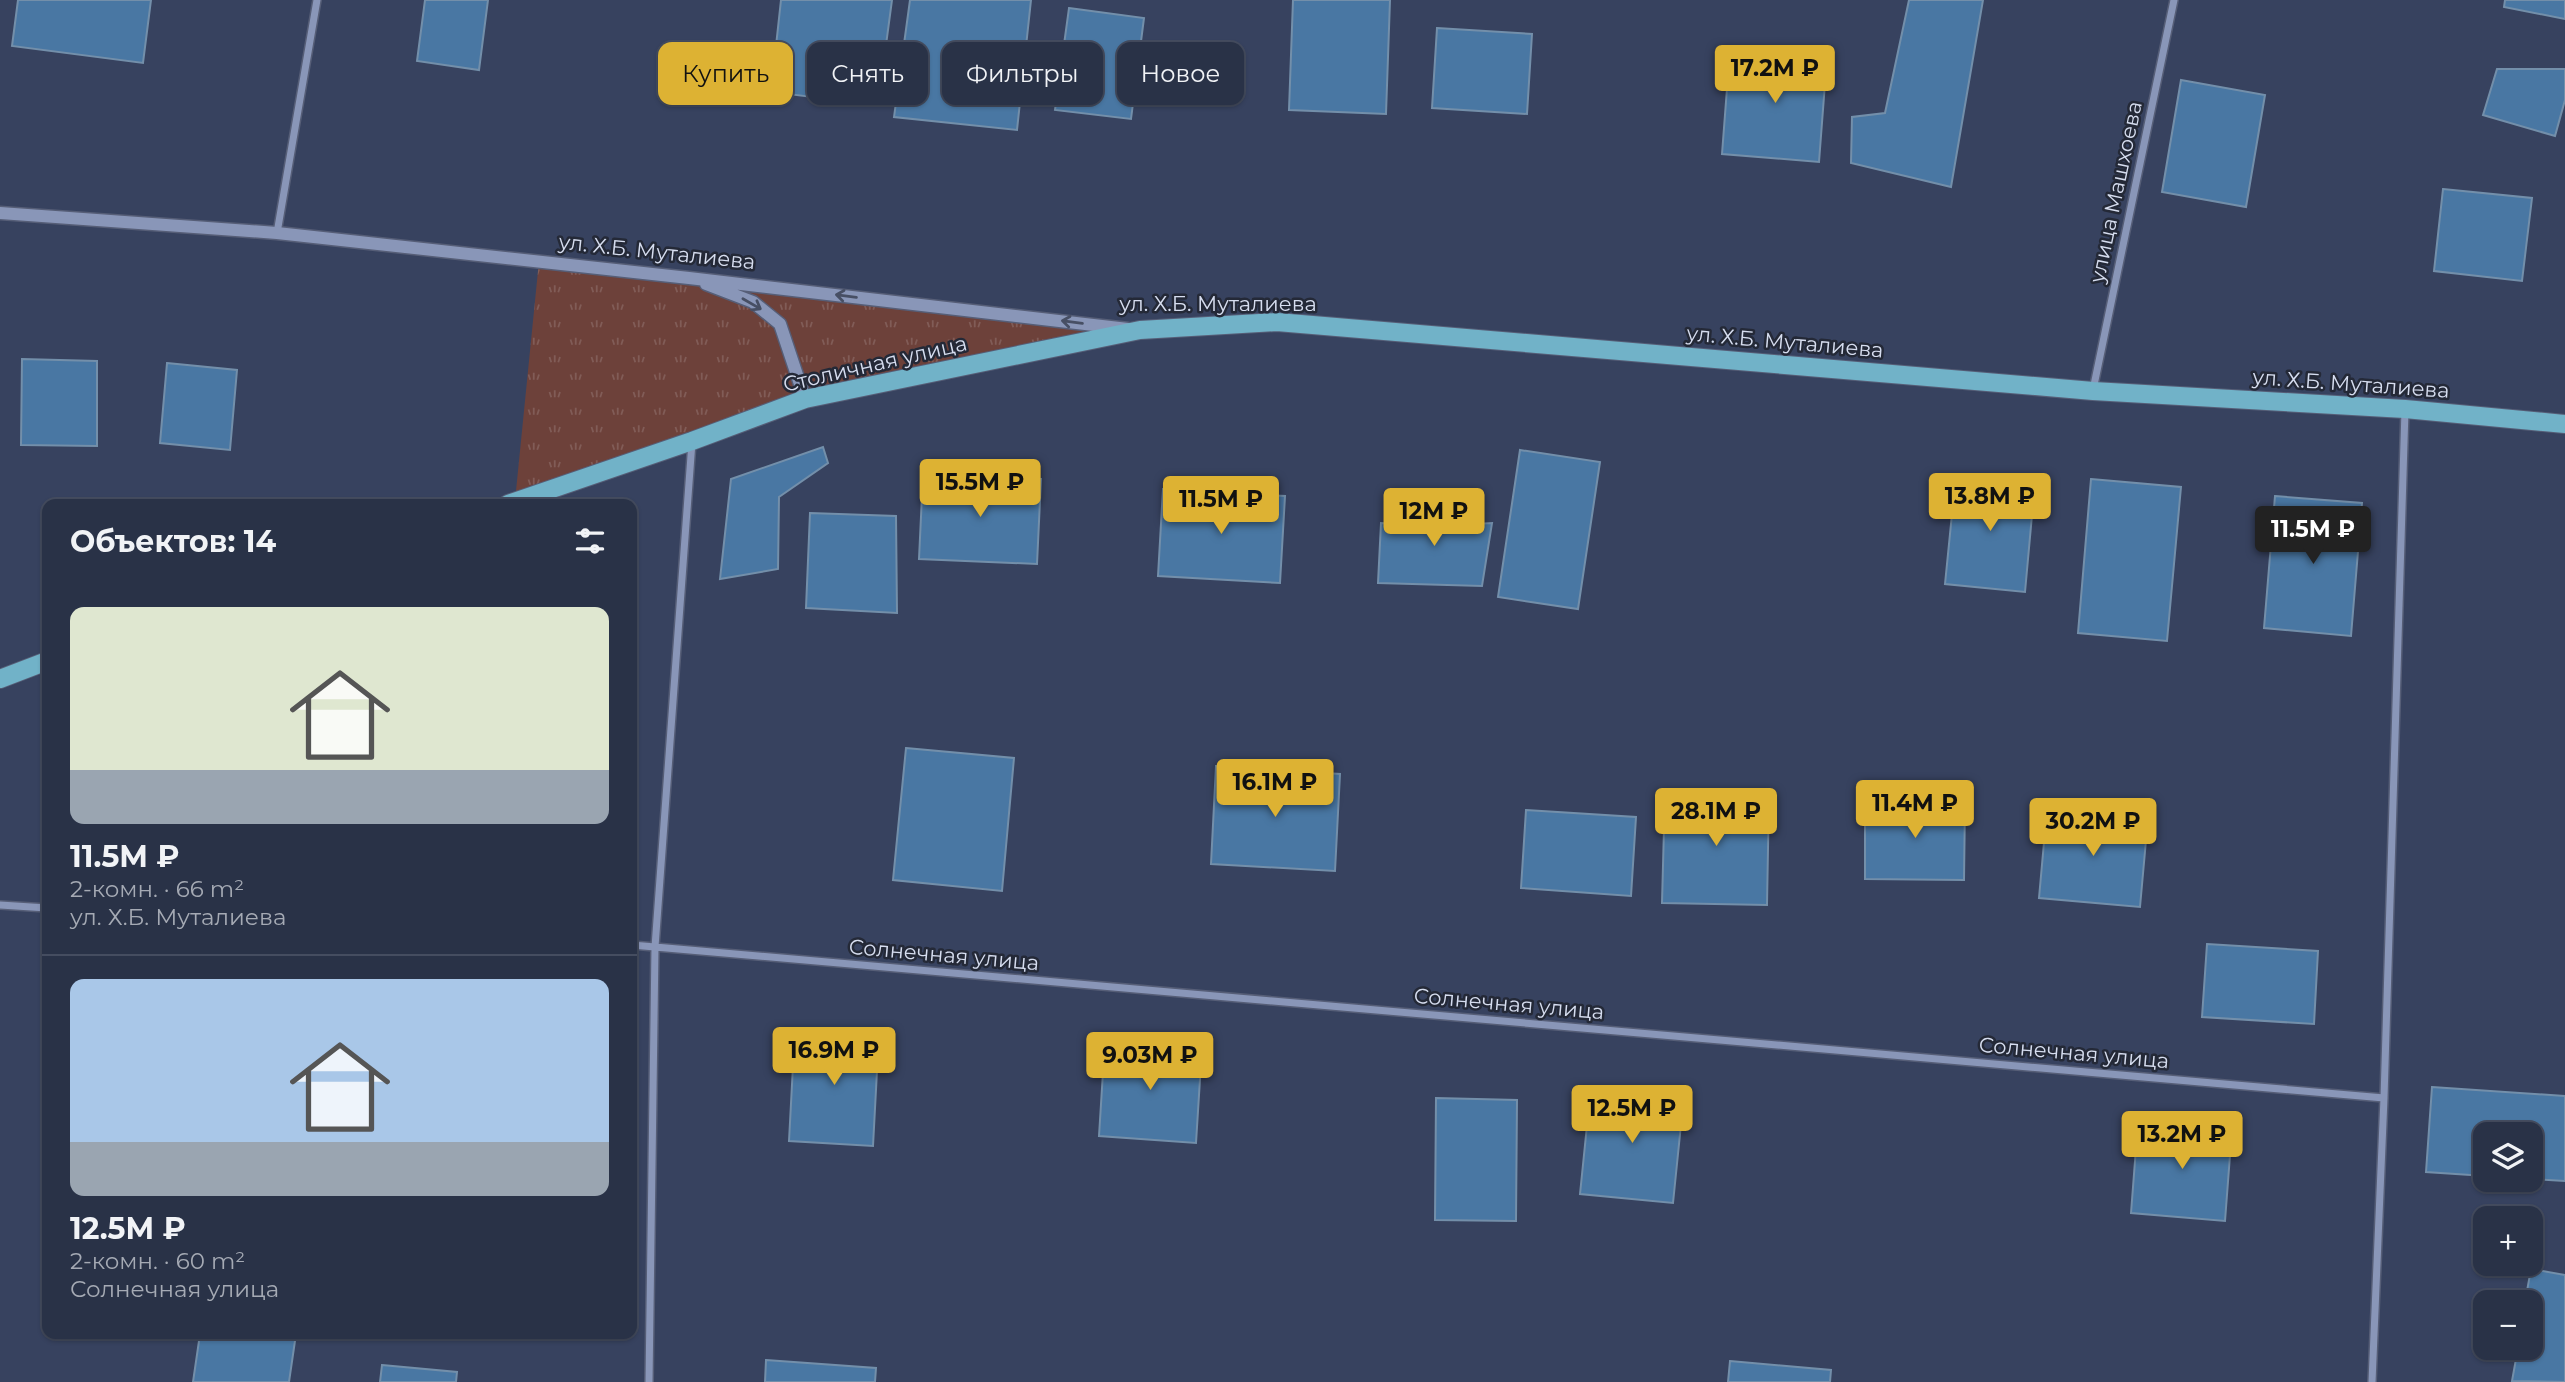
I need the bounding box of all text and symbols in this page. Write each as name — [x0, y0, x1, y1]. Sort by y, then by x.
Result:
chip: Купить — [658, 42, 793, 105]
chip: Снять — [807, 42, 928, 105]
chip: Фильтры — [942, 42, 1103, 105]
chip: Новое — [1117, 42, 1244, 105]
pin: 17.2M ₽ — [1710, 46, 1840, 105]
text: 17.2M ₽ — [1731, 54, 1819, 82]
street label: улица Машхоева — [2084, 99, 2147, 286]
street label: ул. Х.Б. Муталиева — [556, 229, 757, 274]
one-way arrow — [835, 289, 858, 302]
street label: ул. Х.Б. Муталиева — [1118, 291, 1317, 316]
one-way arrow — [742, 297, 762, 311]
one-way arrow — [1061, 316, 1084, 329]
street label: ул. Х.Б. Муталиева — [1685, 320, 1885, 363]
street label: Столичная улица — [781, 330, 969, 397]
street label: ул. Х.Б. Муталиева — [2251, 364, 2450, 403]
pin: 15.5M ₽ — [915, 460, 1045, 519]
text: 15.5M ₽ — [936, 468, 1024, 496]
pin: 13.8M ₽ — [1925, 474, 2055, 533]
pin: 11.5M ₽ — [1156, 476, 1286, 536]
text: 13.8M ₽ — [1945, 482, 2035, 510]
text: 11.5M ₽ — [1179, 485, 1263, 513]
pin: 12M ₽ — [1385, 489, 1483, 548]
text: 12M ₽ — [1400, 497, 1468, 525]
pin: 11.5M ₽ — [2248, 506, 2378, 566]
text: 11.5M ₽ — [2271, 515, 2355, 543]
icon: filters — [571, 522, 609, 560]
text: Объектов: 14 — [70, 523, 276, 560]
icon: home — [277, 652, 403, 778]
pin: 16.1M ₽ — [1210, 760, 1340, 819]
text: 16.1M ₽ — [1233, 768, 1317, 796]
pin: 11.4M ₽ — [1850, 780, 1980, 840]
pin: 28.1M ₽ — [1651, 788, 1781, 848]
text: 11.4M ₽ — [1872, 789, 1958, 817]
text: 28.1M ₽ — [1671, 797, 1761, 825]
pin: 30.2M ₽ — [2028, 798, 2158, 858]
text: 30.2M ₽ — [2045, 807, 2141, 835]
text: 11.5M ₽ — [70, 838, 180, 875]
text: 2-комн. · 66 m² — [70, 875, 244, 903]
text: ул. Х.Б. Муталиева — [70, 903, 286, 931]
street label: Солнечная улица — [848, 934, 1040, 975]
street label: Солнечная улица — [1413, 983, 1605, 1024]
icon: home — [277, 1024, 403, 1150]
pin: 16.9M ₽ — [769, 1028, 899, 1087]
pin: 9.03M ₽ — [1085, 1032, 1215, 1092]
street label: Солнечная улица — [1978, 1032, 2170, 1073]
text: 16.9M ₽ — [789, 1036, 879, 1064]
text: 9.03M ₽ — [1102, 1041, 1198, 1069]
pin: 12.5M ₽ — [1567, 1086, 1697, 1145]
text: 12.5M ₽ — [1588, 1094, 1676, 1122]
pin: 13.2M ₽ — [2117, 1112, 2247, 1171]
text: 13.2M ₽ — [2138, 1120, 2226, 1148]
map controls — [2473, 1122, 2543, 1360]
button: layers — [2473, 1122, 2543, 1192]
button: + — [2473, 1206, 2543, 1276]
text: 12.5M ₽ — [70, 1210, 186, 1247]
text: 2-комн. · 60 m² — [70, 1247, 245, 1275]
text: Солнечная улица — [70, 1275, 279, 1303]
button: − — [2473, 1290, 2543, 1360]

